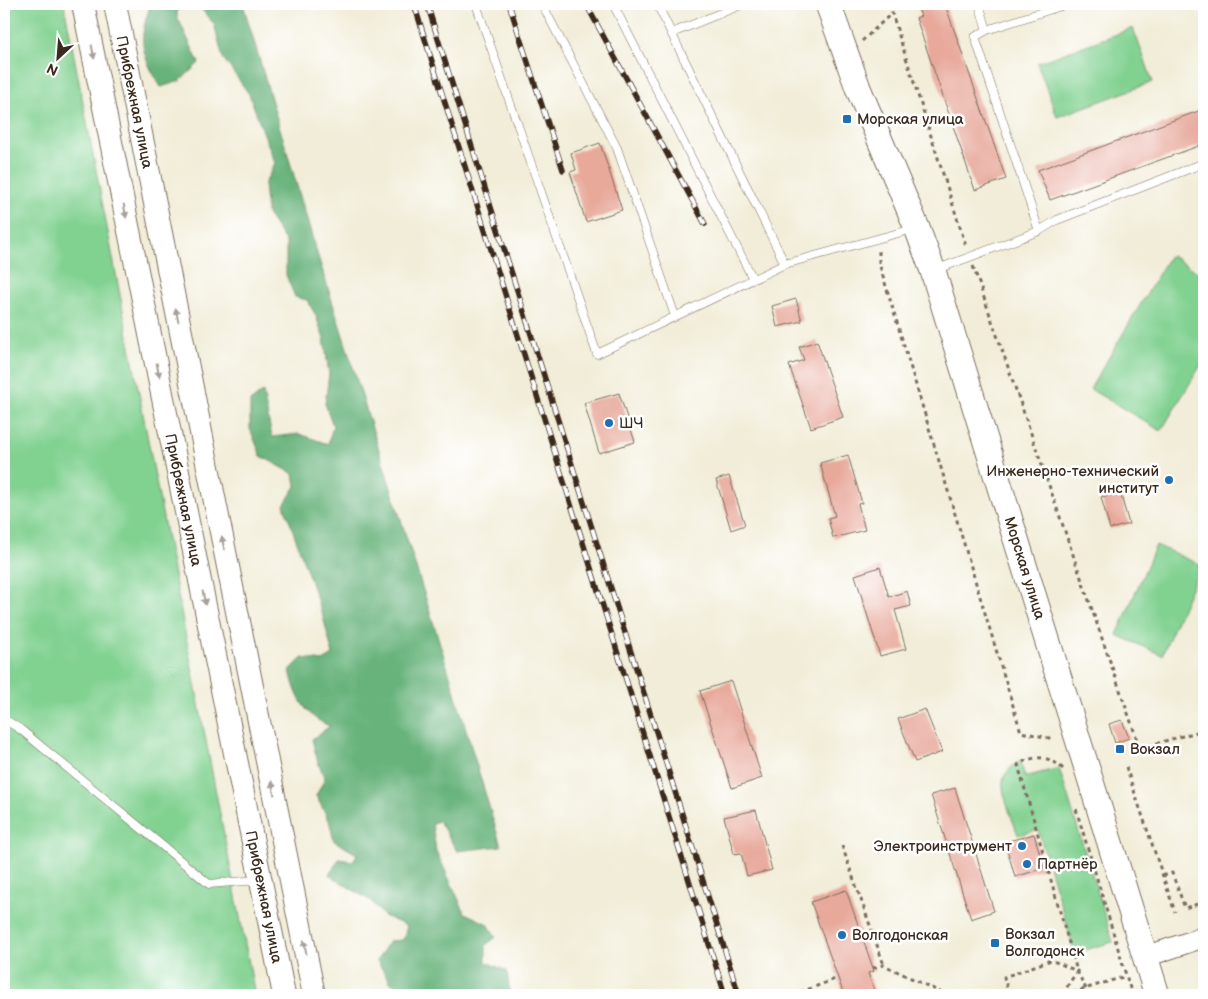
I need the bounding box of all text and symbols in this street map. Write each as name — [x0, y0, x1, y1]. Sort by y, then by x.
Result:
north arrow — [32, 32, 82, 82]
street label: Прибрежная улица — [112, 34, 157, 170]
one-way arrow — [89, 44, 97, 59]
text: N — [44, 59, 61, 79]
place label: Морская улица — [857, 110, 964, 129]
marker: Морская улица — [841, 113, 853, 125]
one-way arrow — [121, 203, 129, 218]
one-way arrow — [173, 307, 181, 323]
one-way arrow — [154, 362, 162, 378]
place label: ШЧ — [619, 414, 644, 433]
marker: ШЧ — [603, 417, 615, 429]
street label: Прибрежная улица — [160, 432, 206, 568]
place label: Инженерно-технический институт — [986, 462, 1159, 498]
marker: Инженерно-технический институт — [1163, 474, 1175, 486]
street label: Морская улица — [1000, 514, 1049, 622]
one-way arrow — [219, 535, 227, 551]
one-way arrow — [200, 590, 208, 605]
place label: Вокзал — [1130, 740, 1180, 759]
marker: Вокзал — [1114, 743, 1126, 755]
one-way arrow — [268, 780, 276, 796]
street label: Прибрежная улица — [241, 829, 286, 965]
place label: Электроинструмент — [873, 837, 1012, 856]
marker: Электроинструмент — [1016, 840, 1028, 852]
place label: Партнёр — [1037, 855, 1098, 874]
marker: Партнёр — [1021, 858, 1033, 870]
place label: Вокзал Волгодонск — [1005, 925, 1084, 961]
place label: Волгодонская — [852, 926, 948, 945]
marker: Волгодонская — [836, 929, 848, 941]
marker: Вокзал Волгодонск — [989, 937, 1001, 949]
one-way arrow — [301, 940, 309, 955]

